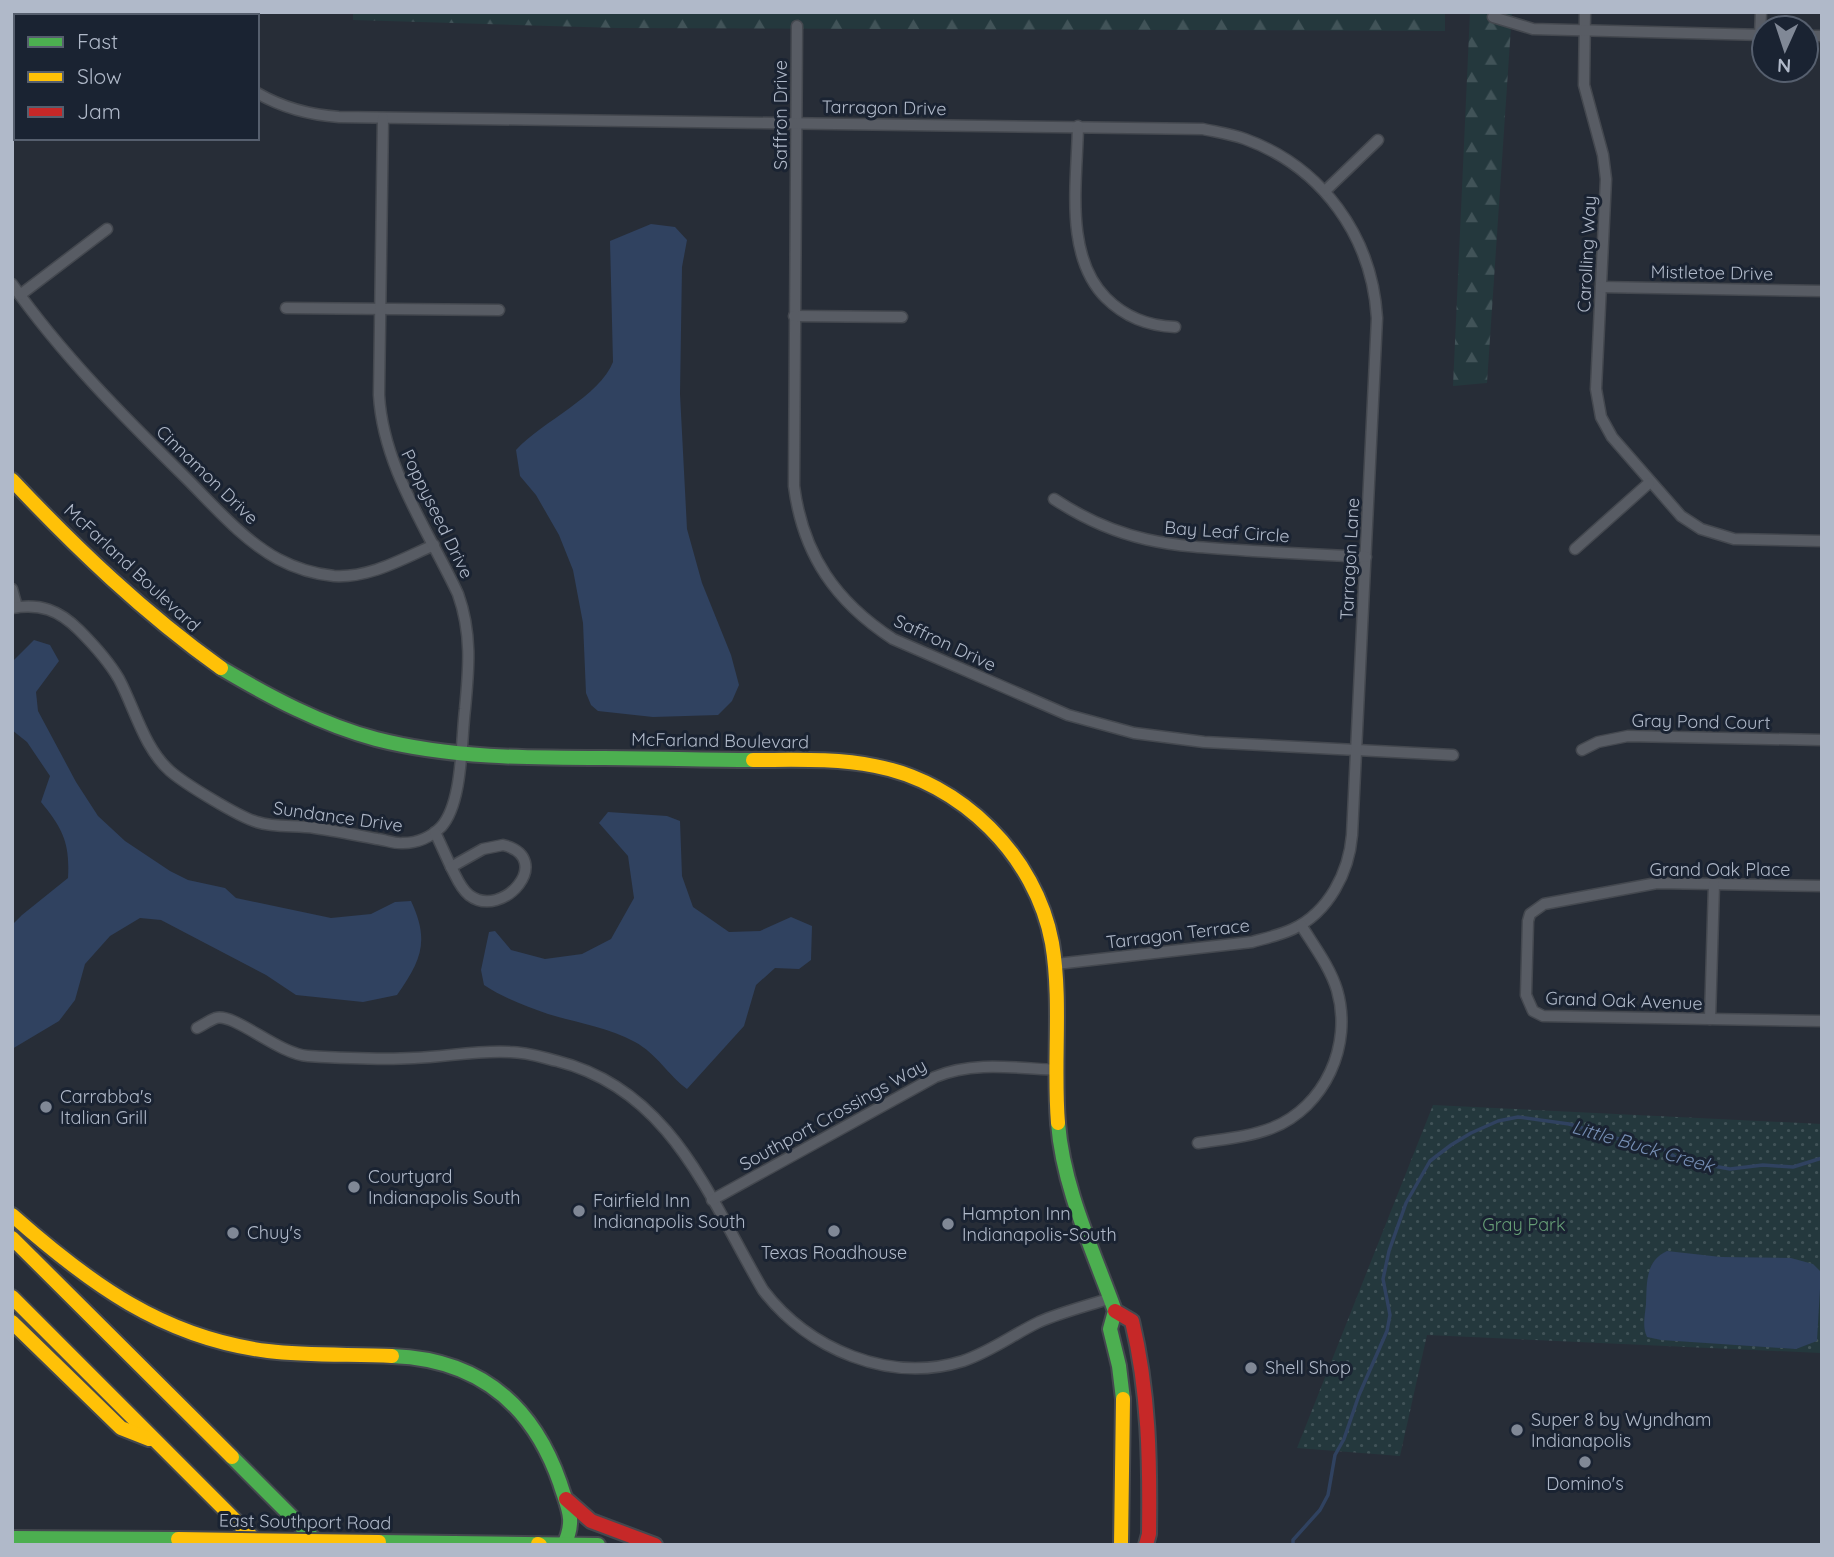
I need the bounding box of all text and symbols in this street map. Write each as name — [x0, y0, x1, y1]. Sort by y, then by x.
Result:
legend — [14, 14, 259, 140]
north arrow — [1750, 14, 1820, 84]
text: Fast — [77, 28, 118, 54]
text: N — [1777, 54, 1792, 78]
street label: Saffron Drive — [769, 60, 792, 170]
text: Slow — [77, 63, 122, 89]
street label: Tarragon Drive — [821, 95, 947, 120]
text: Jam — [77, 98, 121, 124]
street label: Carolling Way — [1572, 195, 1601, 313]
street label: Mistletoe Drive — [1650, 260, 1774, 285]
street label: Cinnamon Drive — [151, 420, 263, 529]
street label: Poppyseed Drive — [396, 445, 479, 582]
street label: Tarragon Lane — [1335, 497, 1364, 621]
street label: McFarland Boulevard — [59, 499, 205, 637]
street label: Bay Leaf Circle — [1164, 516, 1290, 547]
street label: Saffron Drive — [890, 609, 1000, 676]
street label: Gray Pond Court — [1631, 709, 1771, 734]
street label: McFarland Boulevard — [631, 727, 809, 754]
street label: Sundance Drive — [272, 796, 404, 837]
street label: Grand Oak Place — [1650, 858, 1790, 881]
street label: Tarragon Terrace — [1105, 913, 1251, 954]
street label: Grand Oak Avenue — [1545, 986, 1703, 1015]
street label: Southport Crossings Way — [735, 1054, 930, 1176]
place label: Carrabba's Italian Grill — [60, 1085, 152, 1129]
marker: Carrabba's Italian Grill — [38, 1099, 54, 1115]
water label: Little Buck Creek — [1569, 1114, 1718, 1178]
place label: Courtyard Indianapolis South — [368, 1165, 521, 1209]
marker: Courtyard Indianapolis South — [346, 1179, 362, 1195]
place label: Fairfield Inn Indianapolis South — [593, 1189, 746, 1233]
place label: Hampton Inn Indianapolis-South — [962, 1202, 1117, 1246]
marker: Fairfield Inn Indianapolis South — [571, 1203, 587, 1219]
park label: Gray Park — [1482, 1213, 1566, 1236]
marker: Hampton Inn Indianapolis-South — [940, 1216, 956, 1232]
place label: Chuy's — [247, 1221, 301, 1244]
marker: Texas Roadhouse — [826, 1223, 842, 1239]
marker: Chuy's — [225, 1225, 241, 1241]
place label: Texas Roadhouse — [761, 1241, 907, 1264]
place label: Shell Shop — [1265, 1356, 1351, 1379]
marker: Shell Shop — [1243, 1360, 1259, 1376]
place label: Super 8 by Wyndham Indianapolis — [1531, 1408, 1711, 1452]
marker: Super 8 by Wyndham Indianapolis — [1509, 1422, 1525, 1438]
marker: Domino's — [1577, 1454, 1593, 1470]
place label: Domino's — [1546, 1472, 1624, 1495]
street label: East Southport Road — [219, 1508, 391, 1535]

